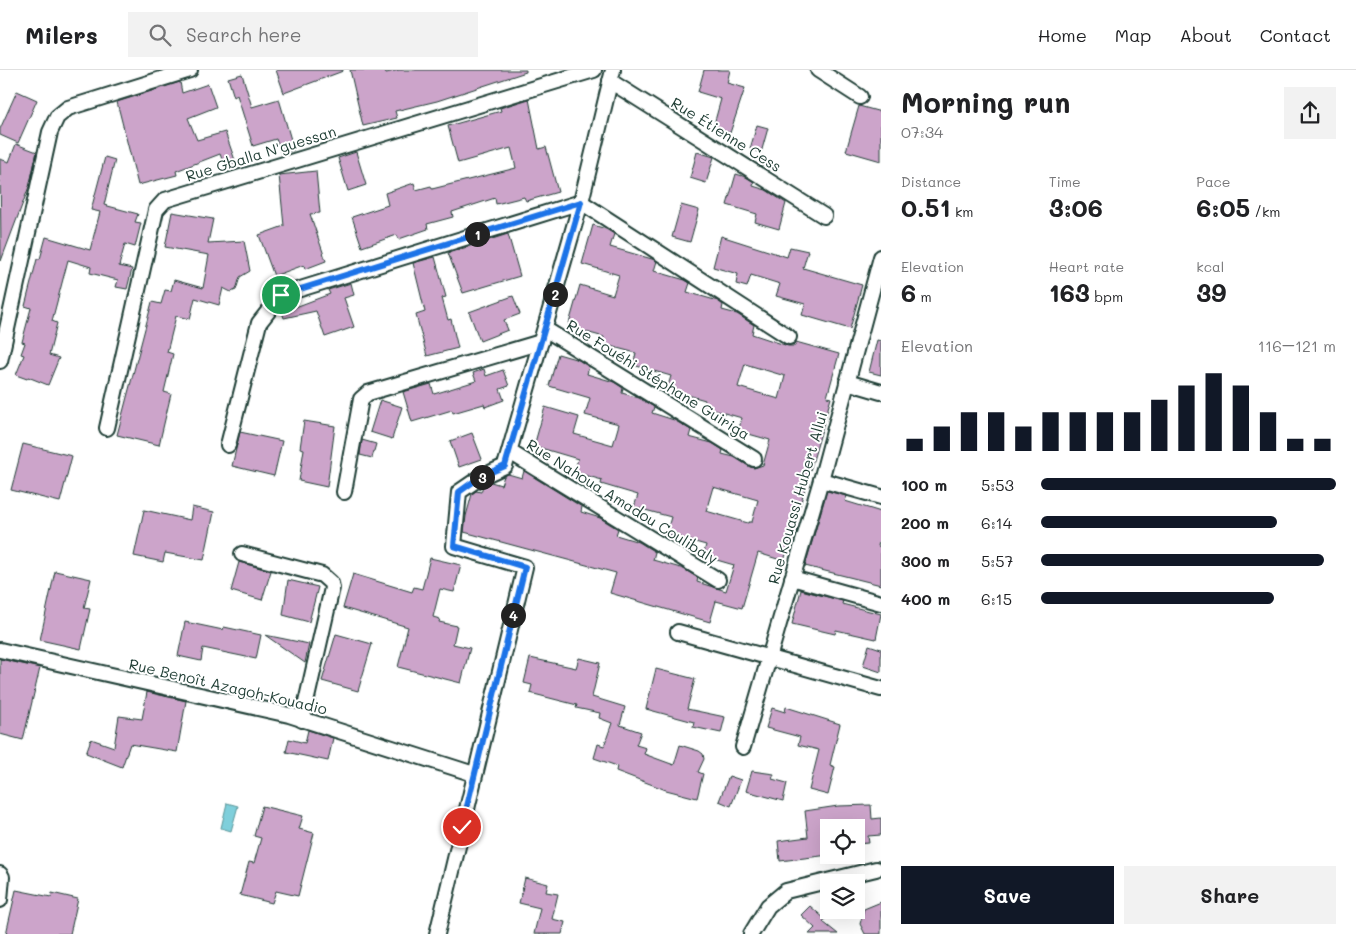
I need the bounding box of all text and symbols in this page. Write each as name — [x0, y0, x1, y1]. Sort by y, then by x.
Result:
search box — [128, 12, 478, 57]
text: Milers — [25, 19, 98, 50]
icon: search — [146, 21, 174, 49]
text: Search here — [186, 22, 302, 47]
text: Home — [1038, 23, 1087, 47]
text: Map — [1115, 23, 1151, 47]
text: About — [1179, 23, 1232, 47]
text: Contact — [1260, 23, 1331, 47]
text: Morning run — [901, 84, 1070, 120]
button: share — [1284, 87, 1336, 139]
street label: Rue Étienne Cess — [668, 92, 785, 176]
street label: Rue Gballa N'guessan — [183, 121, 338, 185]
text: 07:34 — [901, 121, 944, 142]
text: Distance — [901, 172, 961, 191]
text: Time — [1049, 172, 1081, 191]
text: Pace — [1196, 172, 1231, 191]
text: 0.51 — [901, 191, 950, 223]
text: 3:06 — [1049, 191, 1103, 223]
text: 6:05 — [1196, 191, 1250, 223]
text: km — [950, 202, 974, 221]
text: /km — [1250, 202, 1281, 221]
pin: 1 — [464, 222, 490, 246]
text: 1 — [474, 225, 481, 244]
text: Elevation — [901, 257, 964, 276]
text: Heart rate — [1049, 257, 1124, 276]
text: kcal — [1196, 257, 1224, 276]
pin — [260, 274, 302, 316]
text: 6 — [901, 276, 916, 308]
text: 163 — [1049, 276, 1090, 308]
text: 39 — [1196, 276, 1226, 308]
icon: arrive — [267, 281, 295, 309]
pin: 2 — [542, 282, 568, 306]
text: 2 — [552, 285, 559, 304]
text: m — [916, 287, 932, 306]
text: bpm — [1090, 287, 1123, 306]
street label: Rue Fouéhi Stéphane Guiriga — [563, 314, 754, 444]
text: Elevation — [901, 335, 973, 356]
text: 116–121 m — [1258, 335, 1336, 356]
street label: Rue Kouassi Hubert Allui — [763, 409, 831, 586]
street label: Rue Nahoua Amadou Coulibaly — [523, 434, 722, 568]
pin: 3 — [470, 464, 494, 490]
text: 3 — [478, 468, 487, 487]
text: 100 m — [901, 474, 947, 495]
text: 5:53 — [981, 474, 1014, 495]
text: 200 m — [901, 512, 949, 533]
text: 6:14 — [981, 512, 1012, 533]
text: 300 m — [901, 550, 950, 571]
text: 5:57 — [981, 550, 1014, 571]
text: 400 m — [901, 588, 950, 609]
text: 6:15 — [981, 588, 1012, 609]
pin: 4 — [500, 602, 526, 628]
text: 4 — [509, 606, 518, 625]
street label: Rue Benoît Azagoh-Kouadio — [127, 653, 329, 719]
pin — [441, 806, 483, 848]
icon: check — [448, 813, 476, 841]
map controls — [820, 819, 865, 919]
button: locate — [820, 819, 865, 864]
button: Save — [901, 866, 1114, 924]
button: Share — [1124, 866, 1336, 924]
button: layers — [820, 874, 865, 919]

